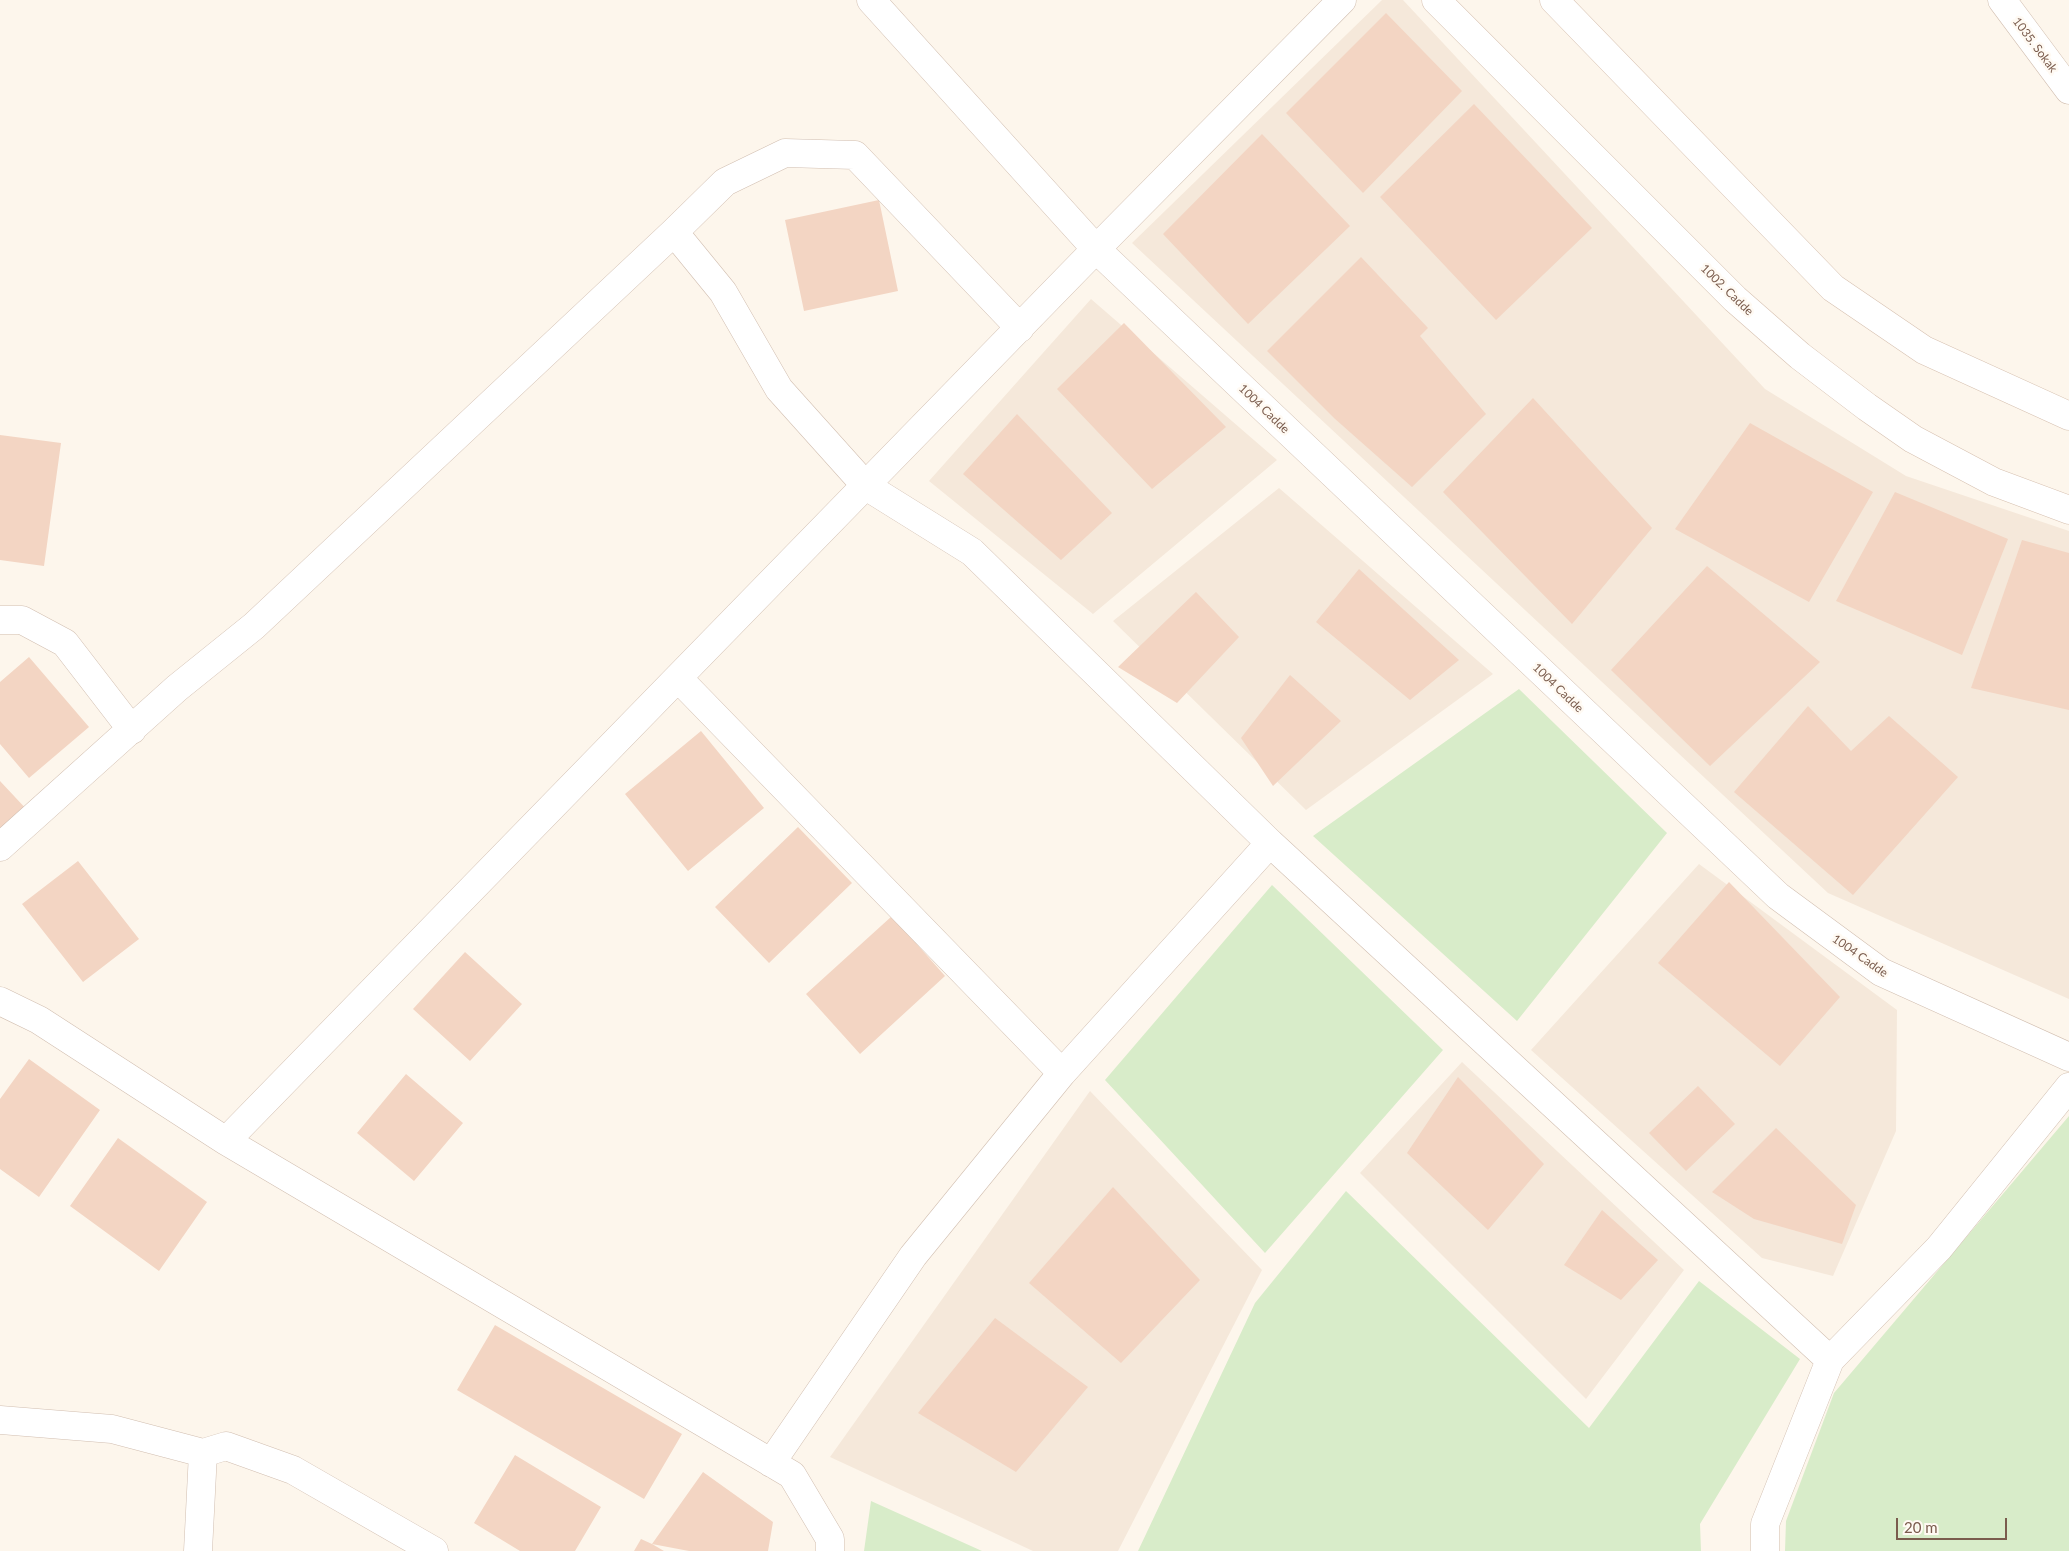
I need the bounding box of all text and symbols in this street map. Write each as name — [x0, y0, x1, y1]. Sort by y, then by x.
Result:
street label: 1035. Sokak — [2010, 15, 2060, 75]
street label: 1002. Cadde — [1698, 261, 1756, 319]
street label: 1004 Cadde — [1236, 381, 1292, 437]
street label: 1004 Cadde — [1530, 660, 1586, 716]
street label: 1004 Cadde — [1829, 932, 1891, 980]
scale bar — [1899, 1508, 2010, 1540]
text: 20 m — [1904, 1518, 1938, 1536]

